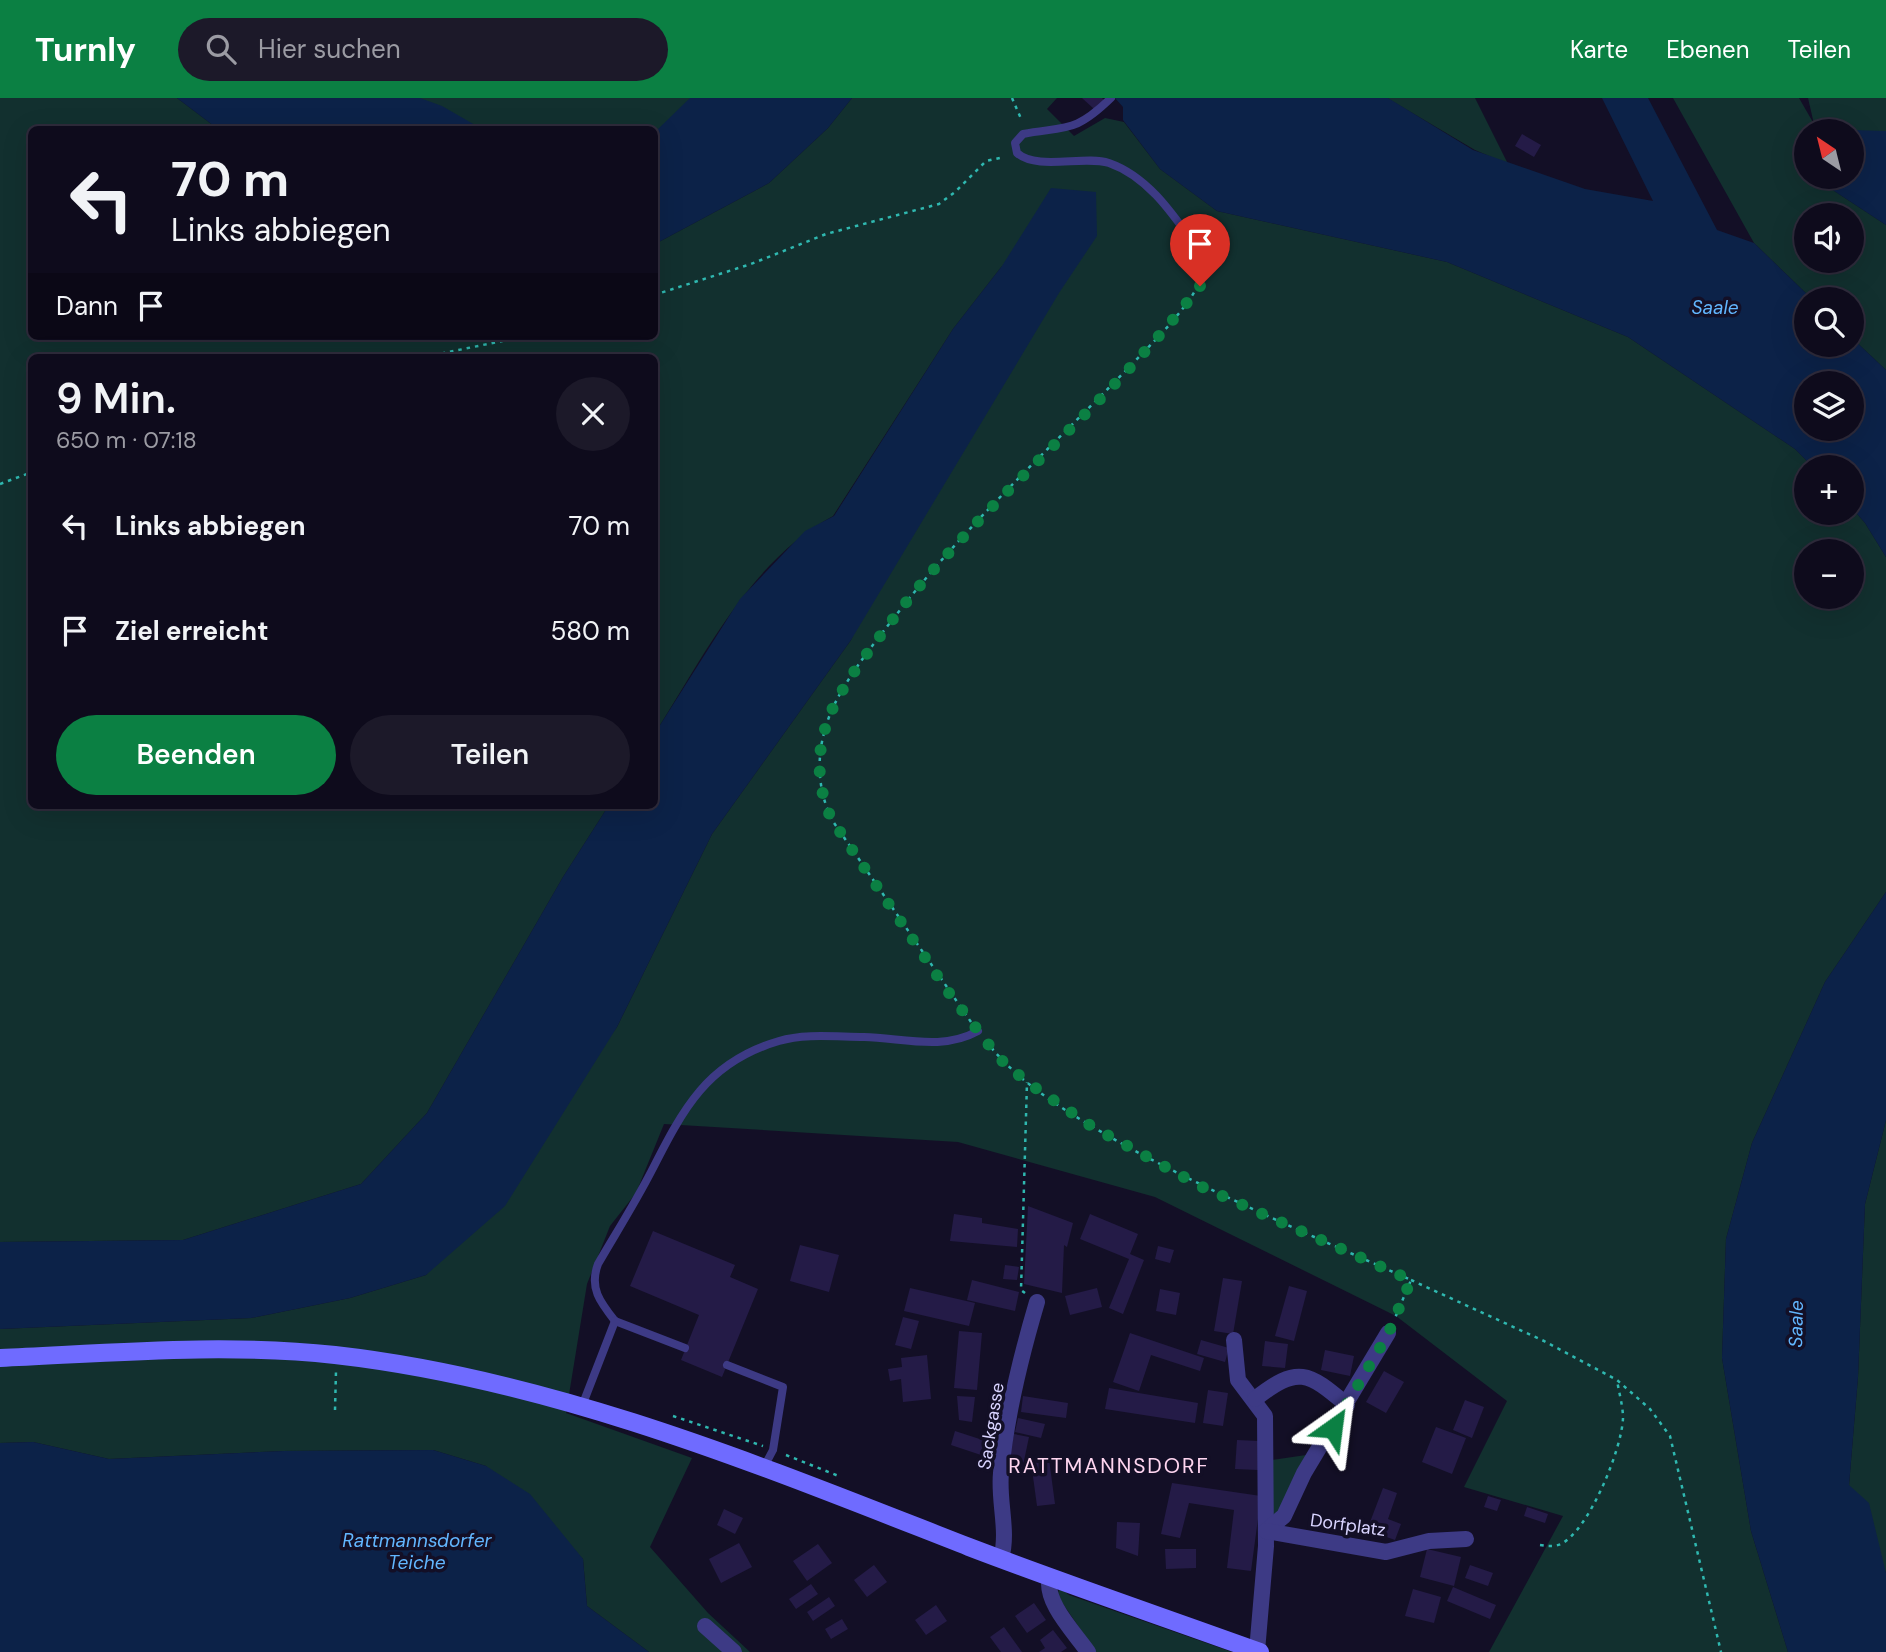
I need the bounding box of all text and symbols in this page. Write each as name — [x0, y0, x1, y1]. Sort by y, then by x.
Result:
search box — [178, 18, 668, 81]
text: Turnly — [35, 28, 136, 71]
icon: search — [202, 30, 240, 68]
text: Hier suchen — [258, 32, 401, 66]
text: Karte — [1570, 34, 1628, 65]
text: Ebenen — [1666, 34, 1750, 65]
text: Teilen — [1788, 34, 1851, 65]
north arrow — [1794, 119, 1864, 189]
map controls — [1794, 119, 1864, 609]
text: 70 m — [171, 147, 289, 211]
icon: left — [56, 154, 147, 245]
button: sound — [1794, 203, 1864, 273]
text: Links abbiegen — [171, 209, 391, 251]
pin — [1170, 214, 1230, 286]
icon: arrive — [1181, 225, 1219, 263]
icon: arrive — [132, 287, 170, 325]
button: search — [1794, 287, 1864, 357]
text: Dann — [56, 289, 118, 323]
water label: Saale — [1691, 295, 1739, 320]
text: 9 Min. — [56, 371, 176, 426]
button: layers — [1794, 371, 1864, 441]
button: close — [556, 377, 630, 451]
text: 650 m · 07:18 — [56, 425, 197, 455]
button: + — [1794, 455, 1864, 525]
icon: left — [56, 507, 94, 545]
text: Links abbiegen — [115, 509, 305, 543]
text: 70 m — [569, 509, 630, 543]
button: − — [1794, 539, 1864, 609]
icon: arrive — [56, 612, 94, 650]
text: Ziel erreicht — [115, 614, 268, 648]
text: 580 m — [550, 614, 630, 648]
button: Beenden — [56, 715, 336, 795]
button: Teilen — [350, 715, 630, 795]
water label: Saale — [1783, 1300, 1809, 1348]
street label: Sackgasse — [972, 1381, 1010, 1471]
position arrow — [1296, 1391, 1370, 1465]
district label: RATTMANNSDORF — [1008, 1452, 1210, 1480]
street label: Dorfplatz — [1309, 1508, 1387, 1542]
water label: Rattmannsdorfer Teiche — [342, 1528, 493, 1575]

